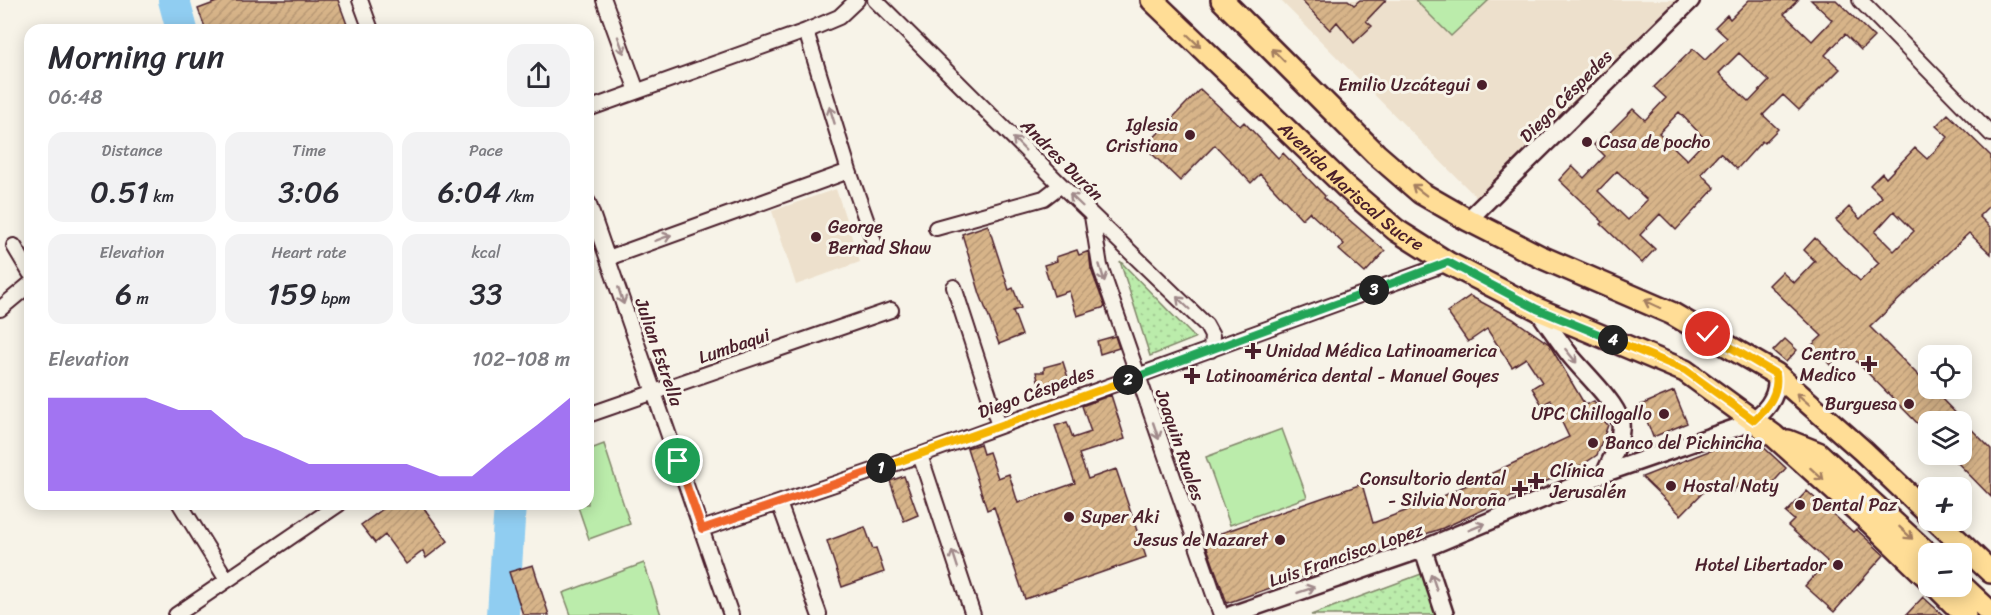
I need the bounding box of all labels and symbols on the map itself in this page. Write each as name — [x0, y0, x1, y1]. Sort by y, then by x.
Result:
one-way arrow — [1186, 33, 1201, 48]
one-way arrow — [616, 36, 627, 54]
street label: Diego Céspedes — [1511, 41, 1621, 151]
one-way arrow — [1270, 48, 1285, 63]
place label: Emilio Uzcátegui — [1338, 69, 1471, 101]
marker: Emilio Uzcátegui — [1475, 78, 1489, 92]
one-way arrow — [826, 106, 837, 125]
place label: Iglesia Cristiana — [1106, 109, 1178, 162]
street label: Andres Durán — [1012, 110, 1111, 209]
street label: Avenida Mariscal Sucre — [1270, 113, 1431, 260]
place label: Casa de pocho — [1599, 126, 1710, 158]
marker: Iglesia Cristiana — [1183, 128, 1197, 142]
marker: Casa de pocho — [1580, 135, 1594, 149]
one-way arrow — [1012, 136, 1027, 151]
one-way arrow — [1411, 183, 1427, 196]
one-way arrow — [1069, 193, 1084, 208]
place label: George Bernad Shaw — [828, 211, 932, 264]
marker: George Bernad Shaw — [809, 230, 823, 244]
one-way arrow — [653, 231, 672, 242]
one-way arrow — [1098, 263, 1109, 282]
pin: 3 — [1359, 275, 1389, 305]
one-way arrow — [616, 287, 627, 306]
street label: Julian Estrella — [625, 293, 693, 411]
one-way arrow — [1176, 295, 1191, 310]
one-way arrow — [1643, 297, 1661, 309]
pin — [1682, 308, 1733, 359]
street label: Lumbaqui — [694, 319, 775, 373]
pin: 4 — [1598, 325, 1628, 355]
place label: Unidad Médica Latinoamerica — [1266, 335, 1498, 367]
place label: Centro Medico — [1800, 338, 1856, 391]
marker: Unidad Médica Latinoamerica — [1244, 342, 1262, 360]
one-way arrow — [1564, 348, 1578, 363]
marker: Centro Medico — [1860, 355, 1878, 373]
street label: Diego Céspedes — [973, 356, 1100, 428]
place label: Latinoamérica dental - Manuel Goyes — [1206, 360, 1500, 392]
pin: 2 — [1113, 365, 1143, 395]
marker: Latinoamérica dental - Manuel Goyes — [1183, 367, 1201, 385]
street label: Joaquin Ruales — [1146, 384, 1214, 506]
place label: Burguesa — [1825, 388, 1897, 420]
one-way arrow — [1796, 392, 1811, 406]
marker: Burguesa — [1902, 397, 1916, 411]
place label: UPC Chillogallo — [1531, 398, 1652, 430]
marker: UPC Chillogallo — [1657, 407, 1671, 421]
one-way arrow — [1152, 422, 1163, 440]
place label: Banco del Pichincha — [1605, 427, 1762, 459]
pin — [652, 435, 703, 486]
marker: Banco del Pichincha — [1586, 436, 1600, 450]
pin: 1 — [866, 453, 896, 483]
place label: Clínica Jerusalén — [1549, 455, 1626, 508]
place label: Consultorio dental - Silvia Noroña — [1360, 463, 1507, 516]
one-way arrow — [1809, 467, 1824, 481]
place label: Hostal Naty — [1683, 470, 1779, 502]
marker: Clínica Jerusalén — [1527, 472, 1545, 490]
marker: Hostal Naty — [1664, 479, 1678, 493]
marker: Consultorio dental - Silvia Noroña — [1511, 480, 1529, 498]
place label: Dental Paz — [1812, 489, 1897, 521]
marker: Dental Paz — [1793, 498, 1807, 512]
place label: Super Aki — [1081, 501, 1160, 533]
marker: Super Aki — [1062, 510, 1076, 524]
street label: Luis Francisco Lopez — [1264, 513, 1428, 596]
one-way arrow — [1468, 521, 1486, 532]
place label: Jesus de Nazaret — [1133, 524, 1269, 556]
one-way arrow — [1898, 525, 1913, 540]
marker: Jesus de Nazaret — [1273, 533, 1287, 547]
place label: Hotel Libertador — [1695, 549, 1828, 581]
one-way arrow — [948, 551, 959, 569]
marker: Hotel Libertador — [1831, 558, 1845, 572]
one-way arrow — [1428, 573, 1439, 592]
one-way arrow — [1296, 583, 1315, 594]

